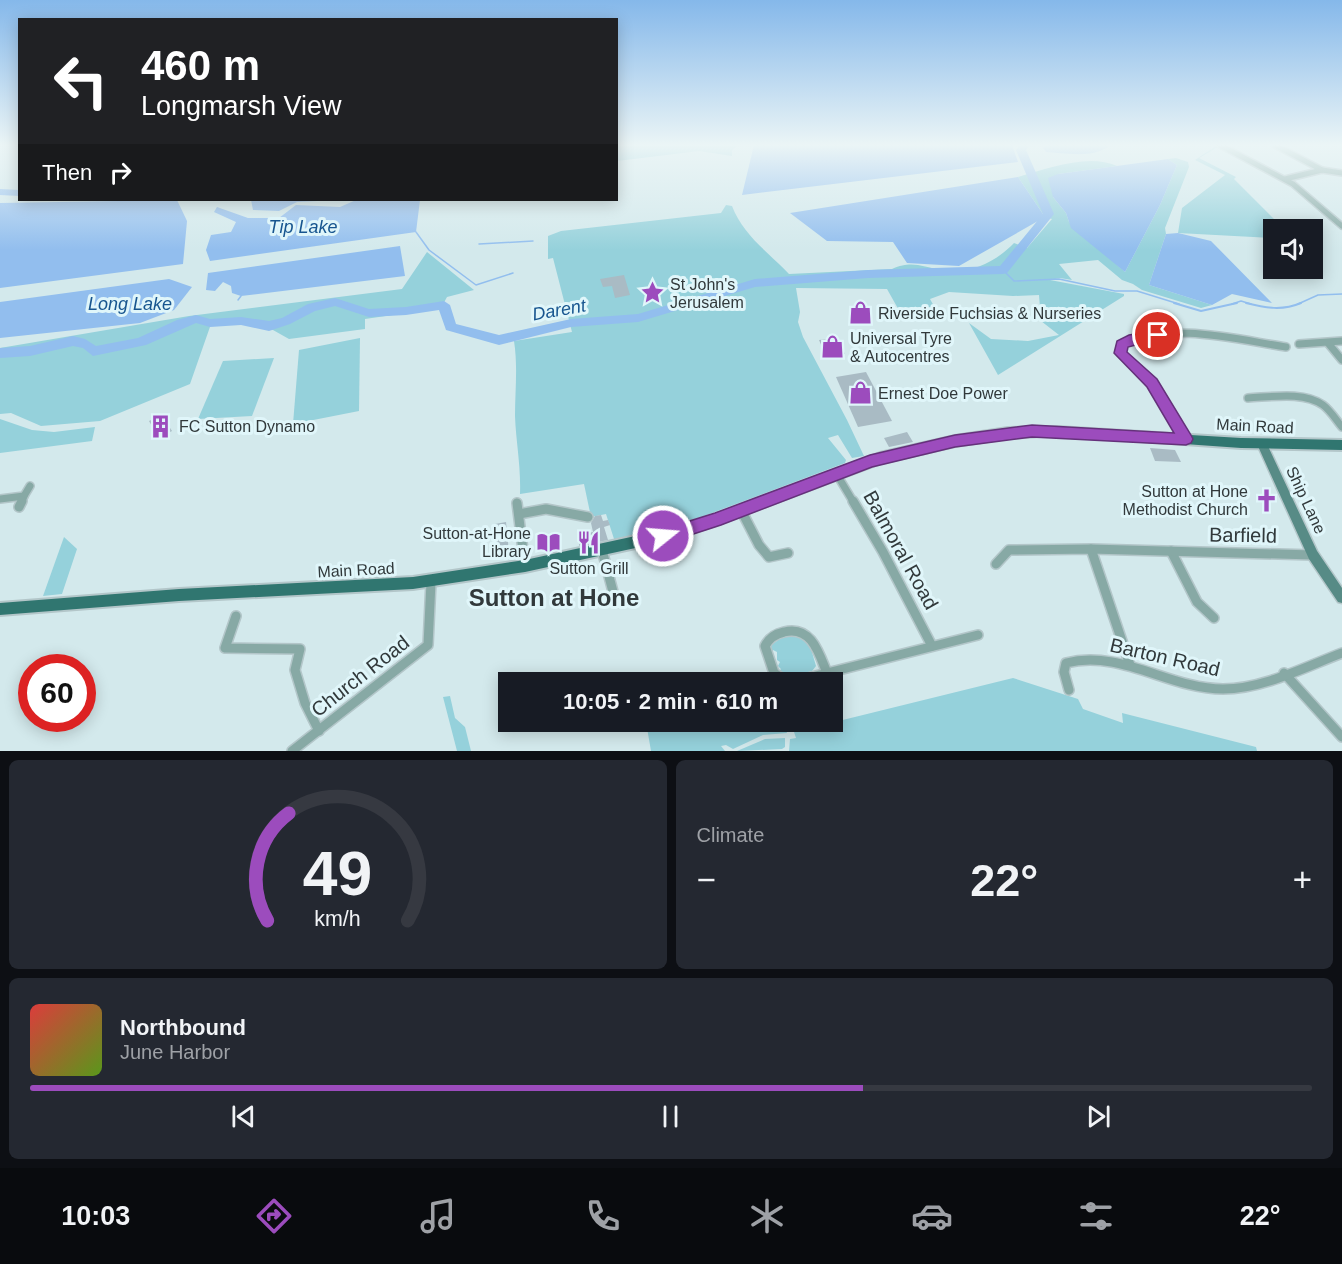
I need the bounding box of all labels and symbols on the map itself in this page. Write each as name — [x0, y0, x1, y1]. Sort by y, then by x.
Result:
water label: Tip Lake — [269, 217, 337, 237]
place label: St John's Jerusalem — [670, 276, 744, 311]
place icon: St John's Jerusalem — [639, 280, 665, 306]
water label: Long Lake — [88, 294, 172, 314]
water label: Darent — [531, 295, 588, 325]
shop icon: Riverside Fuchsias & Nurseries — [847, 300, 873, 326]
place label: Riverside Fuchsias & Nurseries — [878, 305, 1101, 322]
pin — [1132, 309, 1183, 360]
place label: Universal Tyre & Autocentres — [850, 330, 952, 365]
shop icon: Universal Tyre & Autocentres — [819, 334, 845, 360]
shop icon: Ernest Doe Power — [847, 380, 873, 406]
place label: Ernest Doe Power — [878, 385, 1009, 402]
building icon: FC Sutton Dynamo — [148, 413, 174, 439]
street label: Main Road — [1216, 415, 1294, 437]
place label: FC Sutton Dynamo — [179, 418, 315, 435]
street label: Ship Lane — [1283, 464, 1329, 536]
place label: Sutton at Hone Methodist Church — [1123, 483, 1248, 518]
street label: Balmoral Road — [859, 487, 943, 613]
church icon: Sutton at Hone Methodist Church — [1253, 487, 1279, 513]
position arrow — [631, 504, 695, 568]
street label: Barfield — [1209, 523, 1277, 547]
place label: Sutton-at-Hone Library — [422, 525, 531, 560]
library icon: Sutton-at-Hone Library — [536, 529, 562, 555]
restaurant icon: Sutton Grill — [576, 530, 602, 556]
street label: Main Road — [317, 559, 395, 581]
place label: Sutton Grill — [549, 560, 629, 577]
district label: Sutton at Hone — [469, 584, 639, 611]
street label: Church Road — [307, 631, 413, 721]
street label: Barton Road — [1108, 634, 1222, 680]
speed limit sign: 60 — [18, 654, 96, 732]

